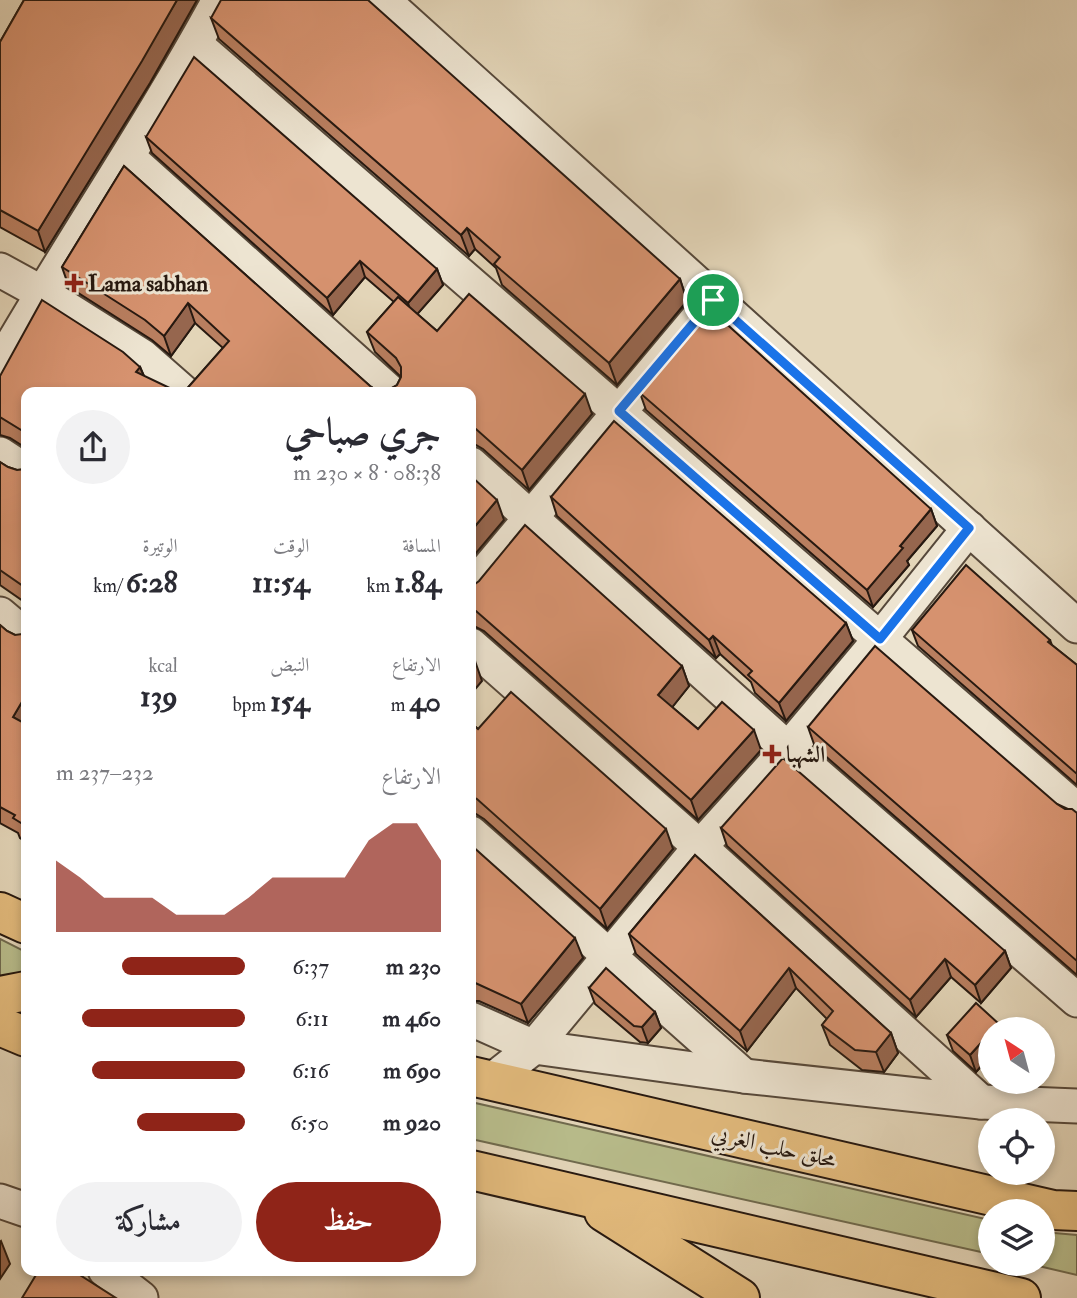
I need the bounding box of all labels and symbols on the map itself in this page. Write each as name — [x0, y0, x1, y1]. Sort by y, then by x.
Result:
place label: Lama sabhan — [88, 269, 208, 298]
pin — [683, 270, 743, 330]
marker: Lama sabhan — [66, 275, 82, 291]
place label: الشهبا — [786, 740, 825, 769]
marker: الشهبا — [764, 746, 780, 762]
north arrow — [978, 1017, 1055, 1094]
street label: محلق حلب الغربي — [708, 1118, 839, 1179]

